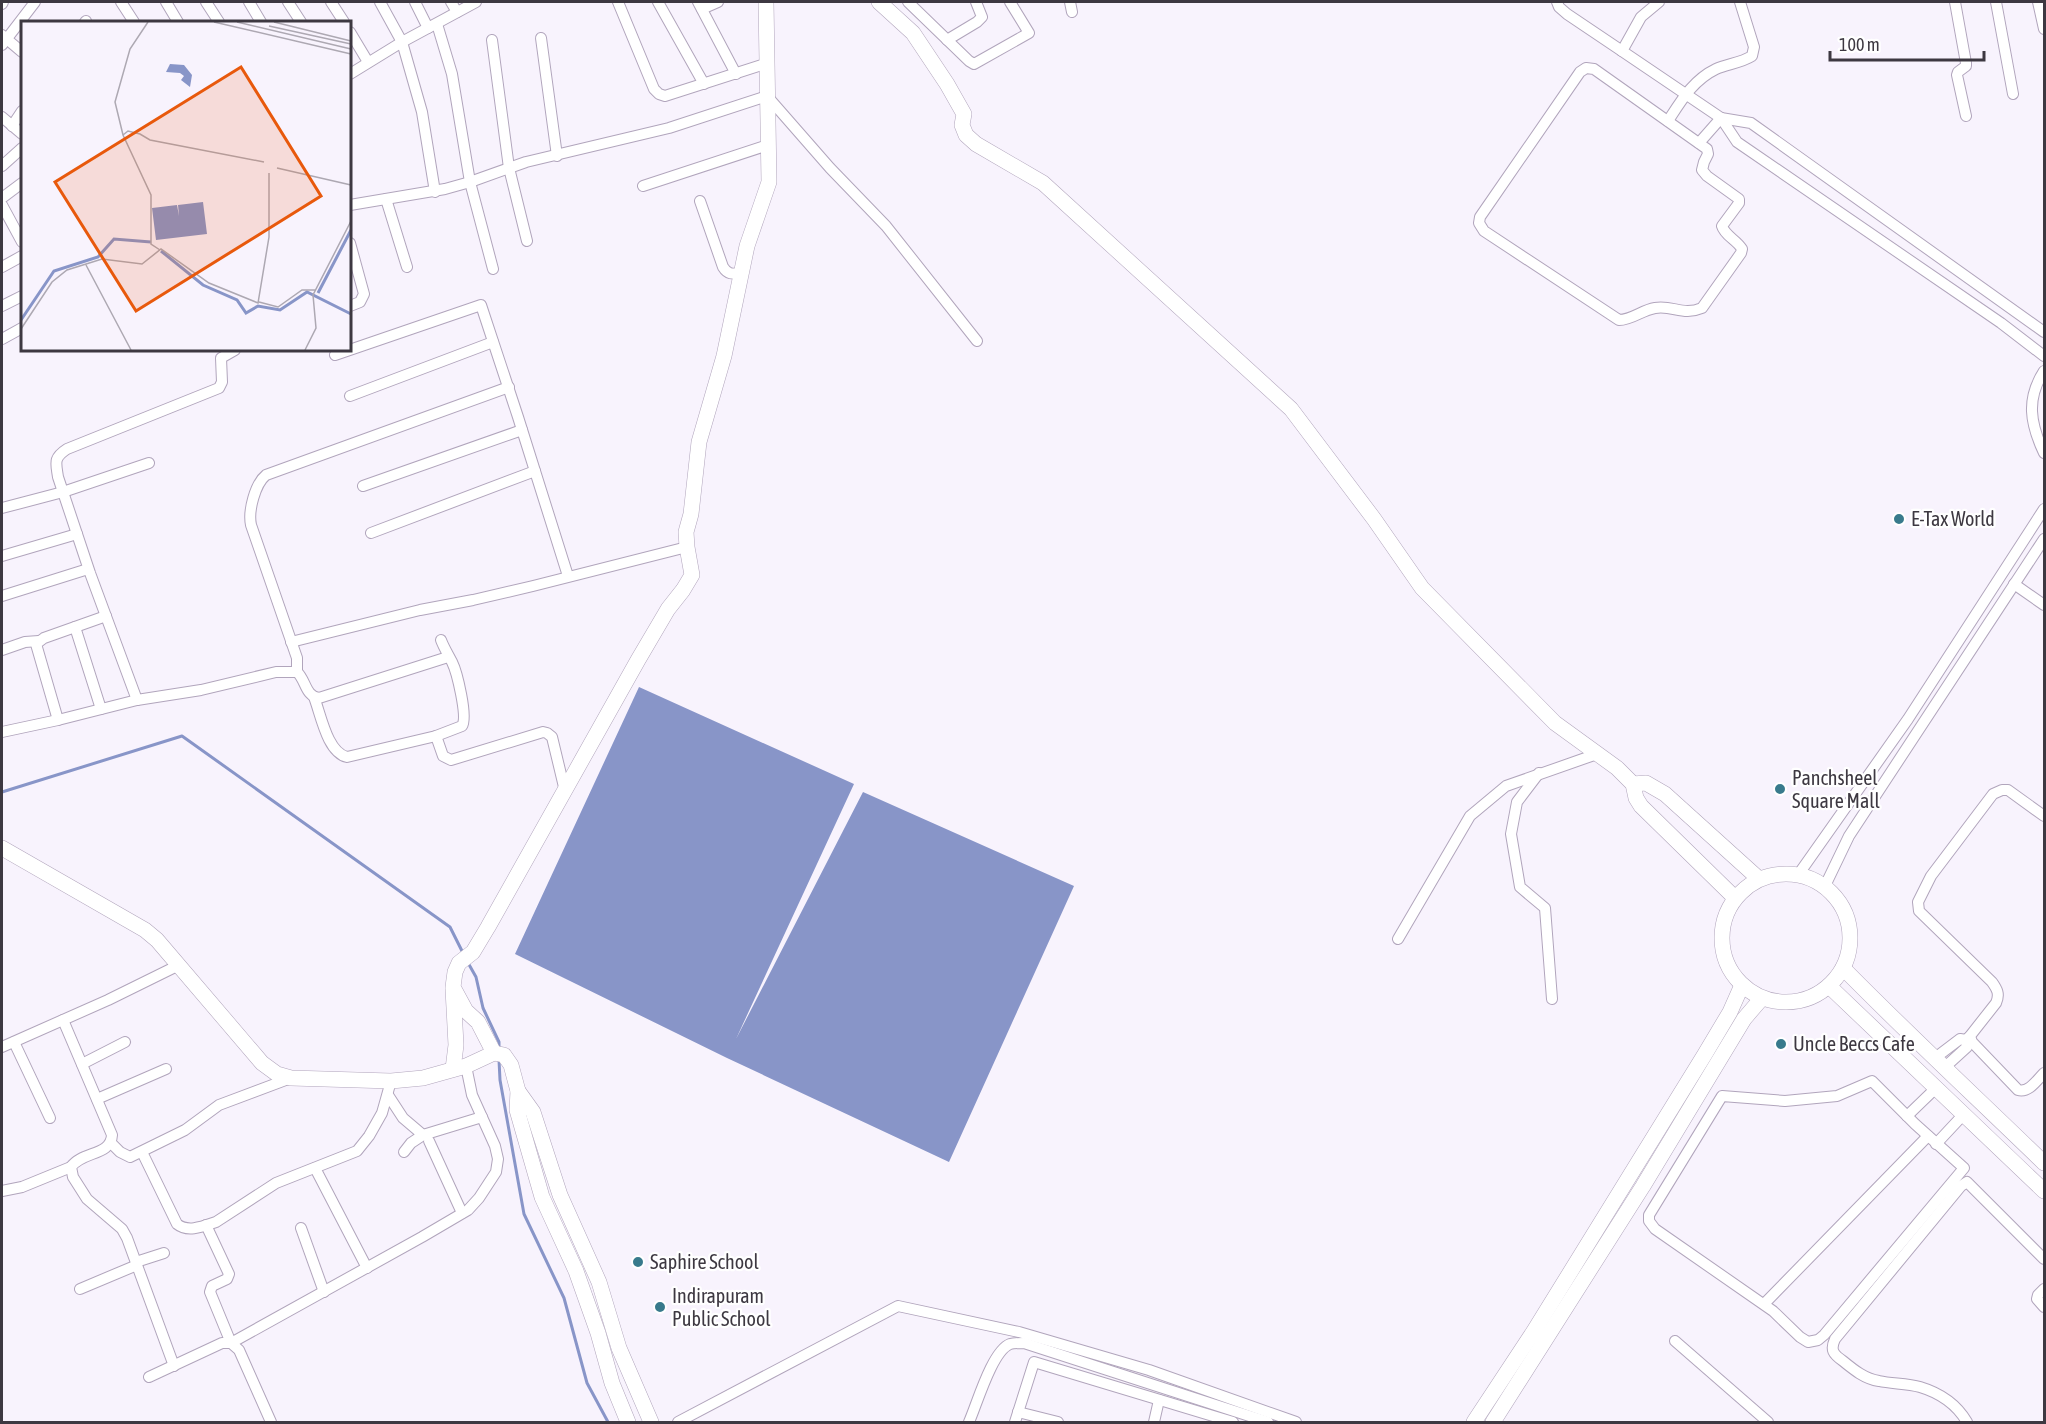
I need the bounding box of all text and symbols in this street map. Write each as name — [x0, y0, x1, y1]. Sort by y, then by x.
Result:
inset map — [21, 21, 351, 351]
scale bar — [1830, 24, 1984, 62]
text: 100 m — [1839, 34, 1880, 55]
place label: E-Tax World — [1911, 507, 1995, 530]
marker: E-Tax World — [1892, 512, 1906, 526]
place label: Panchsheel Square Mall — [1792, 766, 1881, 812]
marker: Panchsheel Square Mall — [1773, 782, 1787, 796]
place label: Uncle Beccs Cafe — [1793, 1032, 1915, 1055]
marker: Uncle Beccs Cafe — [1774, 1037, 1788, 1051]
place label: Saphire School — [650, 1250, 759, 1273]
marker: Saphire School — [631, 1255, 645, 1269]
place label: Indirapuram Public School — [672, 1284, 771, 1330]
marker: Indirapuram Public School — [653, 1300, 667, 1314]

